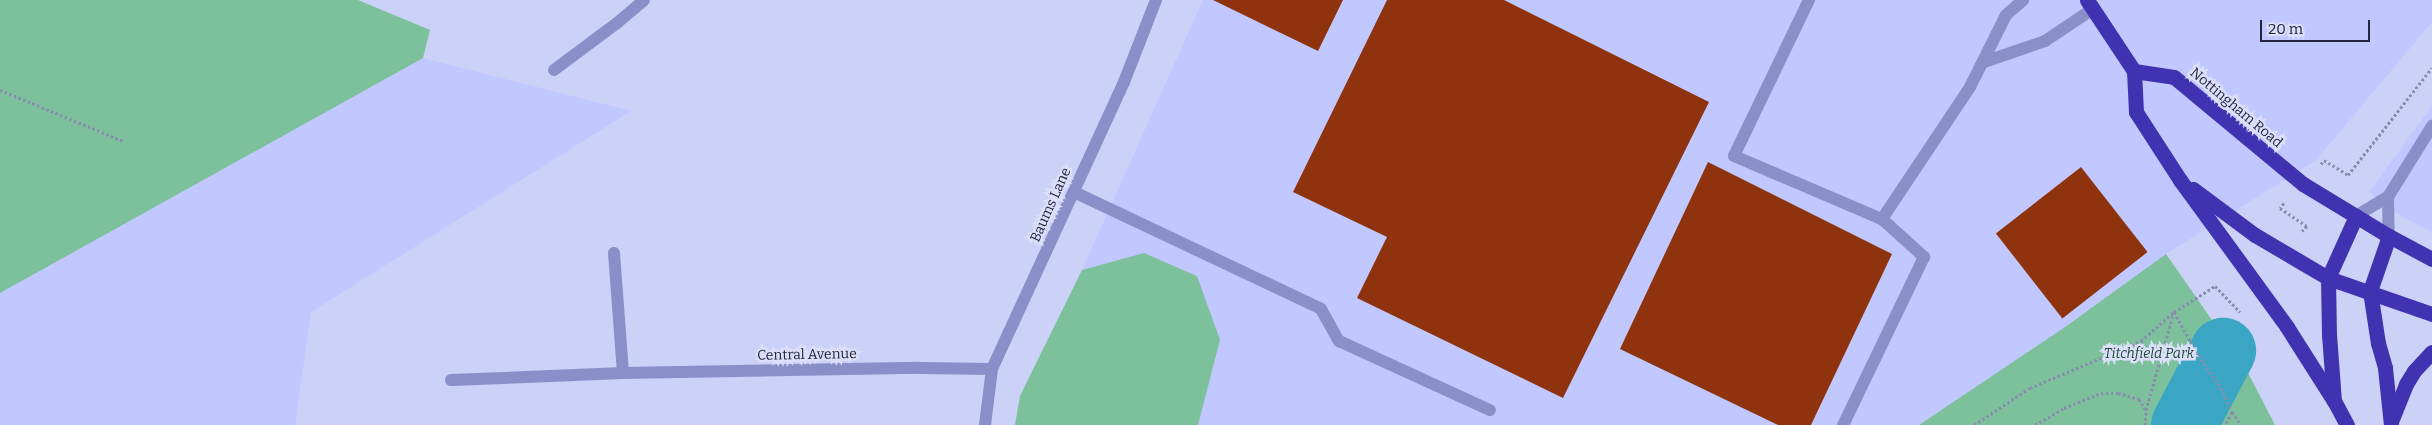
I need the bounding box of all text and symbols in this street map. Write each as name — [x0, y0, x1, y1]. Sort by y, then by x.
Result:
scale bar — [2262, 10, 2372, 42]
text: 20 m — [2268, 20, 2303, 38]
street label: Nottingham Road — [2186, 65, 2286, 151]
street label: Baums Lane — [1027, 165, 1075, 245]
street label: Central Avenue — [757, 346, 857, 364]
park label: Titchfield Park — [2104, 346, 2194, 362]

